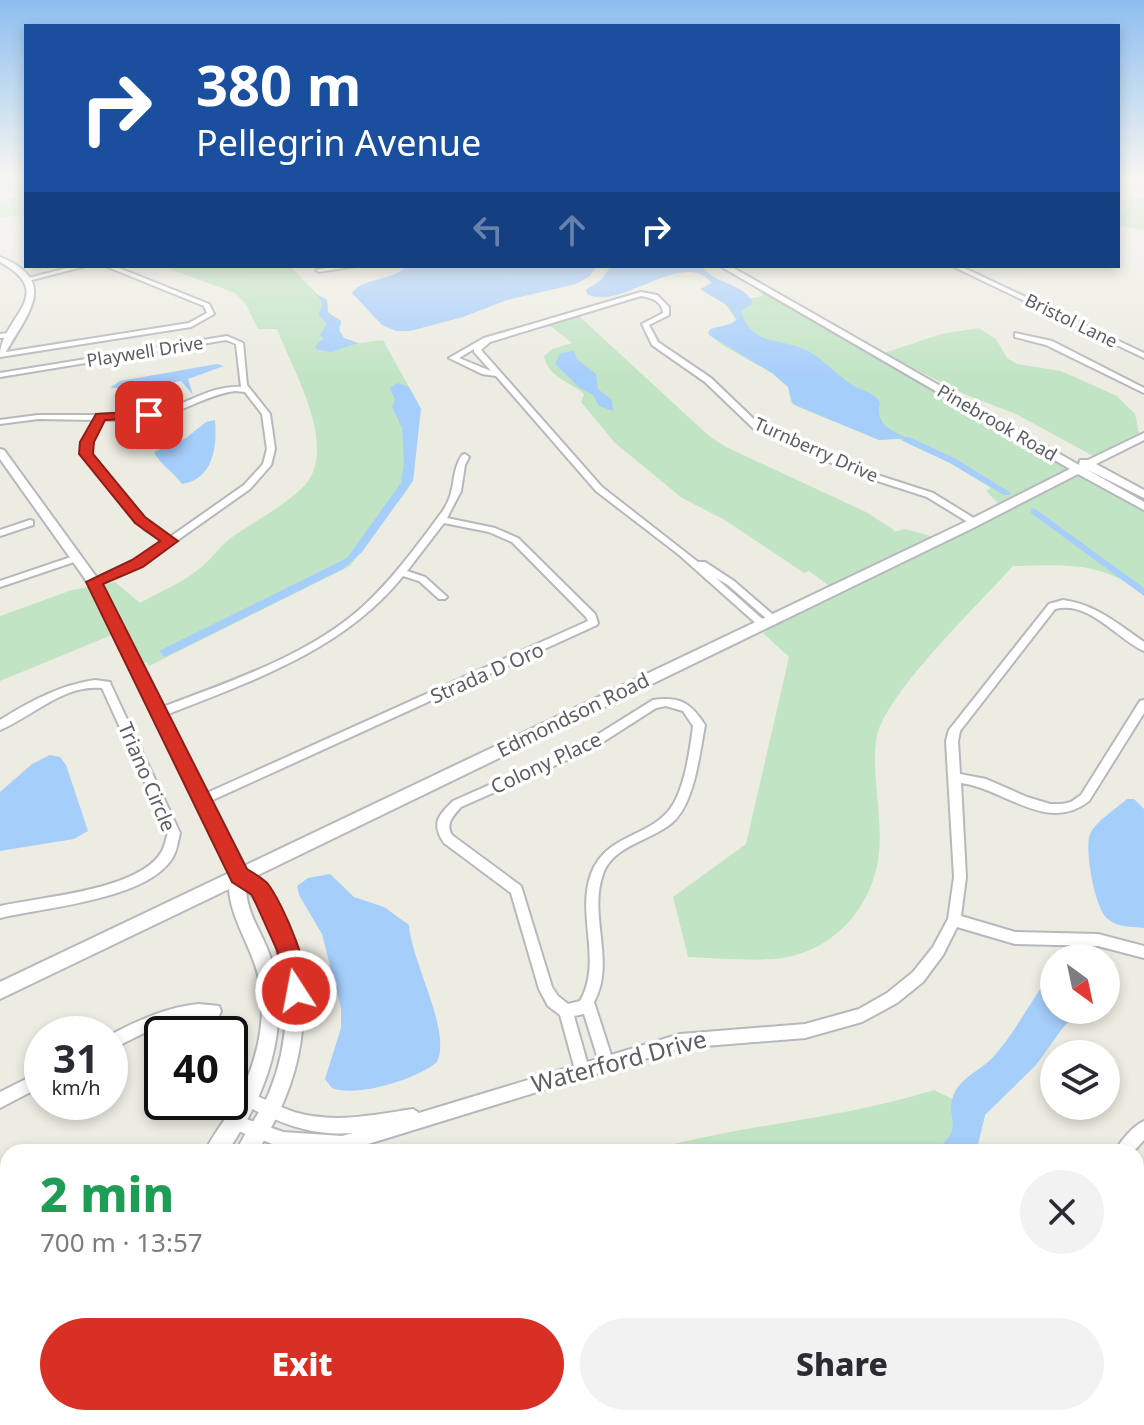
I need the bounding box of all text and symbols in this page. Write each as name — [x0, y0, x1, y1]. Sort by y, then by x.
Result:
text: 380 m — [196, 46, 361, 122]
icon: right — [64, 56, 168, 160]
text: Pellegrin Avenue — [196, 118, 481, 167]
icon: left — [466, 208, 510, 252]
icon: ahead — [550, 208, 594, 252]
icon: right — [634, 208, 678, 252]
street label: Bristol Lane — [1021, 287, 1122, 353]
street label: Playwell Drive — [85, 330, 205, 372]
street label: Pinebrook Road — [933, 378, 1062, 466]
pin — [115, 381, 183, 449]
icon: arrive — [127, 393, 171, 437]
street label: Turnberry Drive — [751, 411, 882, 487]
street label: Strada D Oro — [426, 636, 548, 710]
street label: Edmondson Road — [492, 666, 653, 763]
street label: Triano Circle — [112, 718, 183, 836]
street label: Colony Place — [486, 725, 605, 800]
north arrow — [1040, 944, 1120, 1024]
map controls — [1040, 944, 1120, 1120]
position arrow — [254, 949, 338, 1033]
speed limit sign: 40 — [144, 1016, 248, 1120]
street label: Waterford Drive — [527, 1021, 710, 1100]
text: 31 — [53, 1030, 99, 1085]
button: layers — [1040, 1040, 1120, 1120]
text: km/h — [51, 1074, 101, 1101]
text: 2 min — [40, 1161, 174, 1226]
button: close — [1020, 1170, 1104, 1254]
text: 700 m · 13:57 — [40, 1224, 203, 1260]
button: Exit — [40, 1318, 564, 1410]
button: Share — [580, 1318, 1104, 1410]

